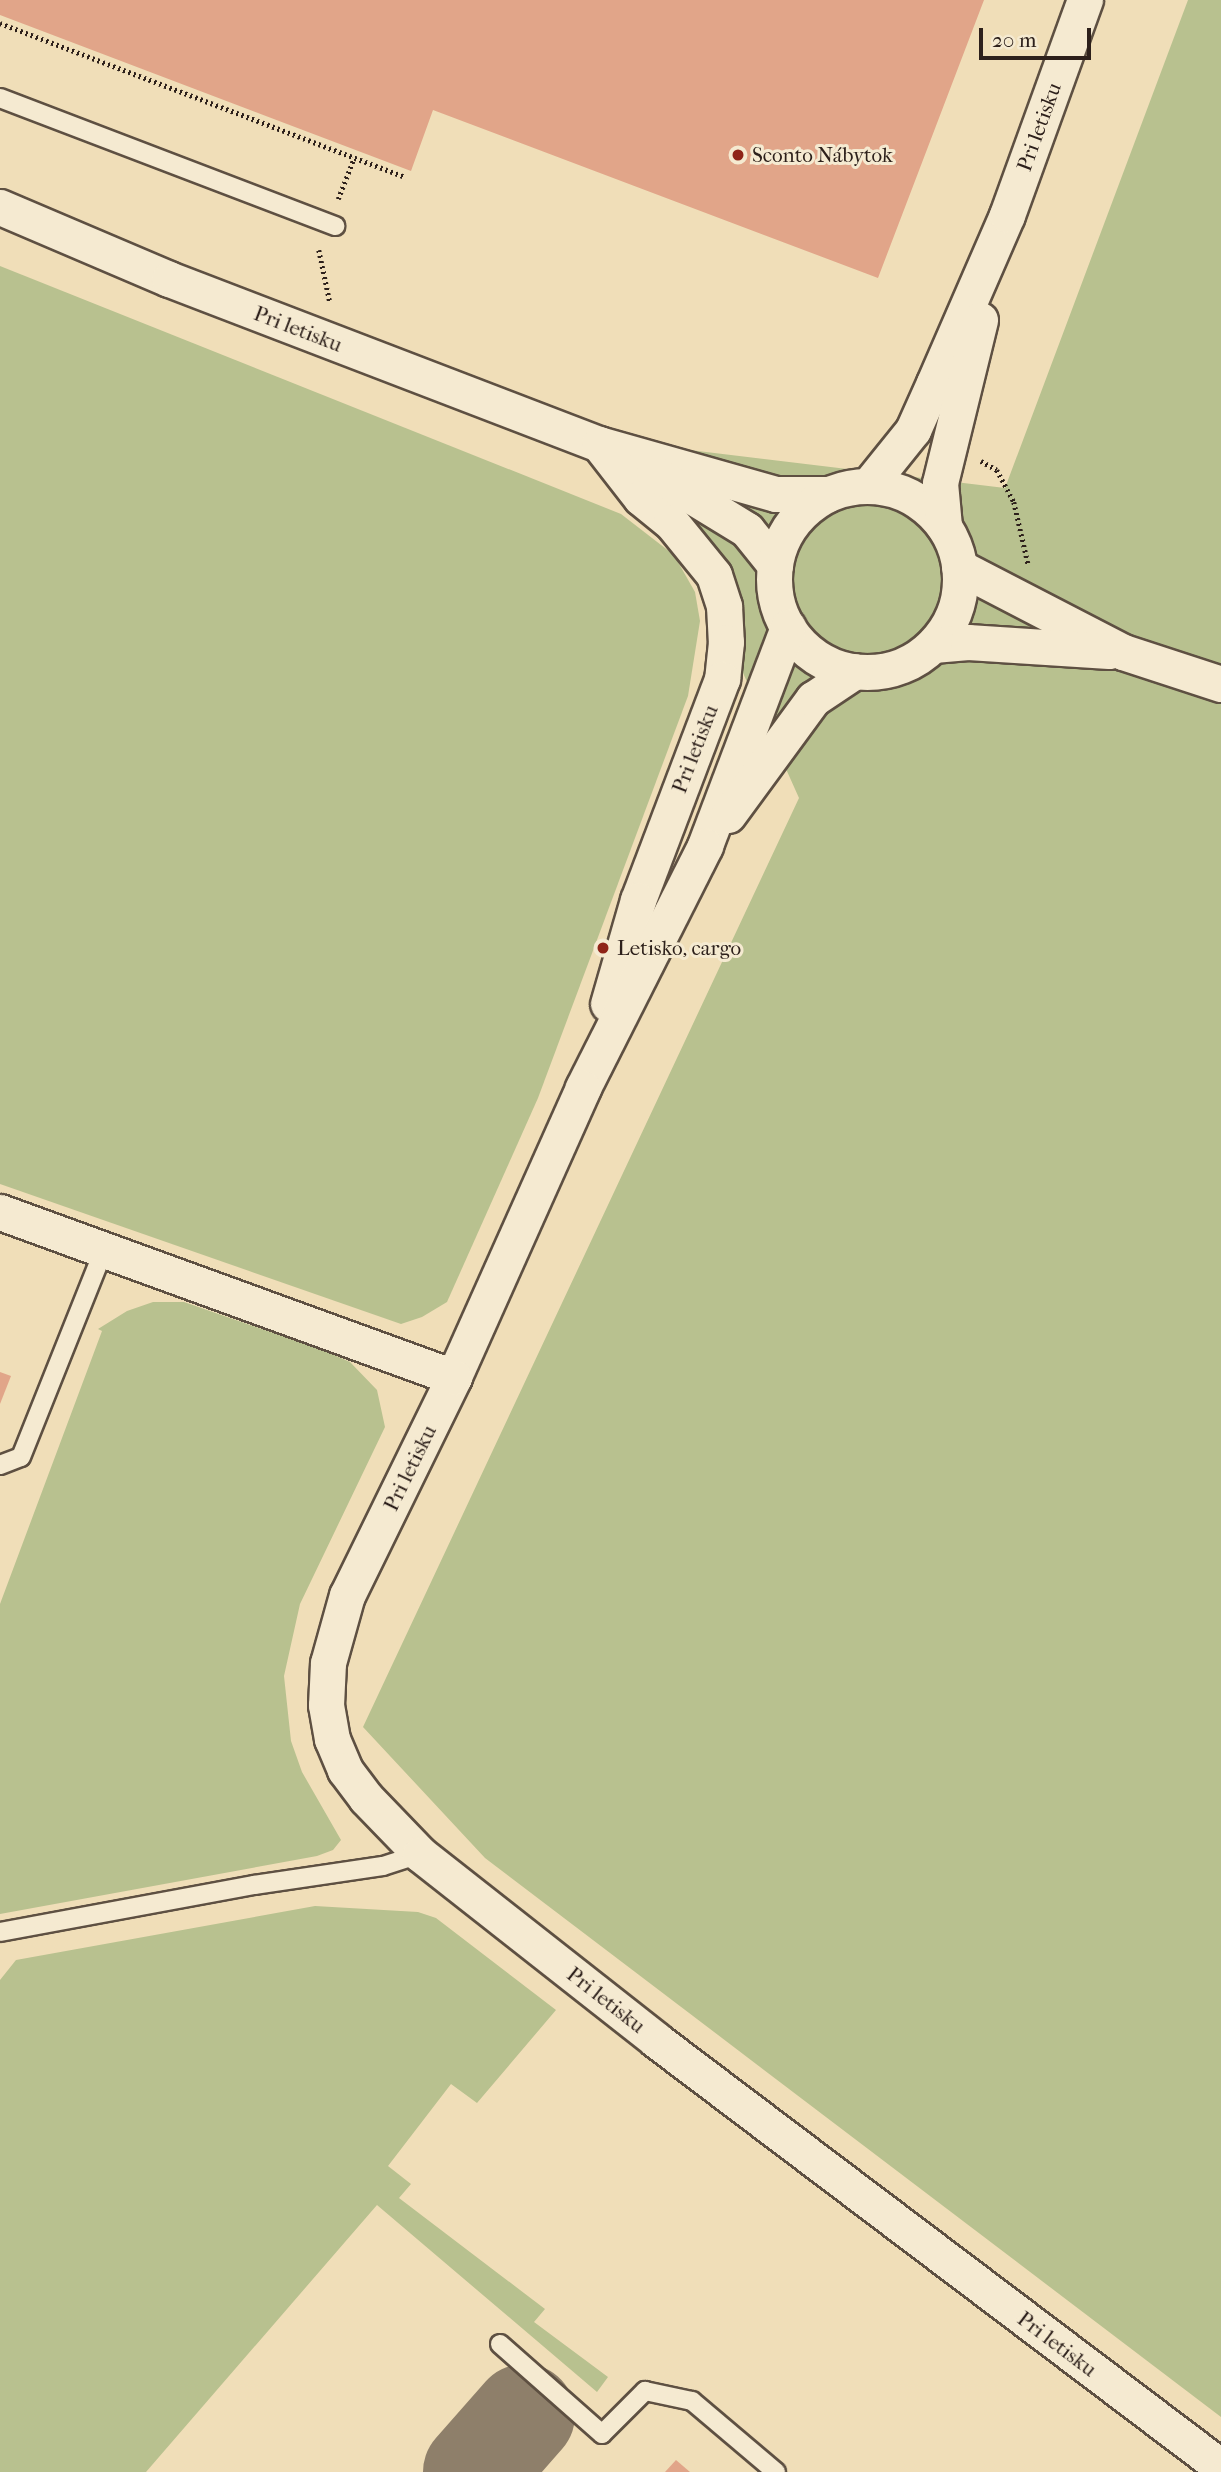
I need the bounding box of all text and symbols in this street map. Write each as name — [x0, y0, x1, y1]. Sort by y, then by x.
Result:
scale bar — [983, 14, 1095, 58]
text: 20 m — [992, 28, 1036, 52]
street label: Pri letisku — [1011, 79, 1067, 175]
place label: Sconto Nábytok — [752, 142, 893, 168]
marker: Sconto Nábytok — [730, 147, 746, 163]
street label: Pri letisku — [250, 301, 346, 357]
street label: Pri letisku — [667, 701, 723, 797]
place label: Letisko, cargo — [617, 935, 741, 961]
marker: Letisko, cargo — [595, 940, 611, 956]
street label: Pri letisku — [378, 1421, 442, 1515]
street label: Pri letisku — [562, 1962, 650, 2038]
street label: Pri letisku — [1012, 2306, 1102, 2382]

